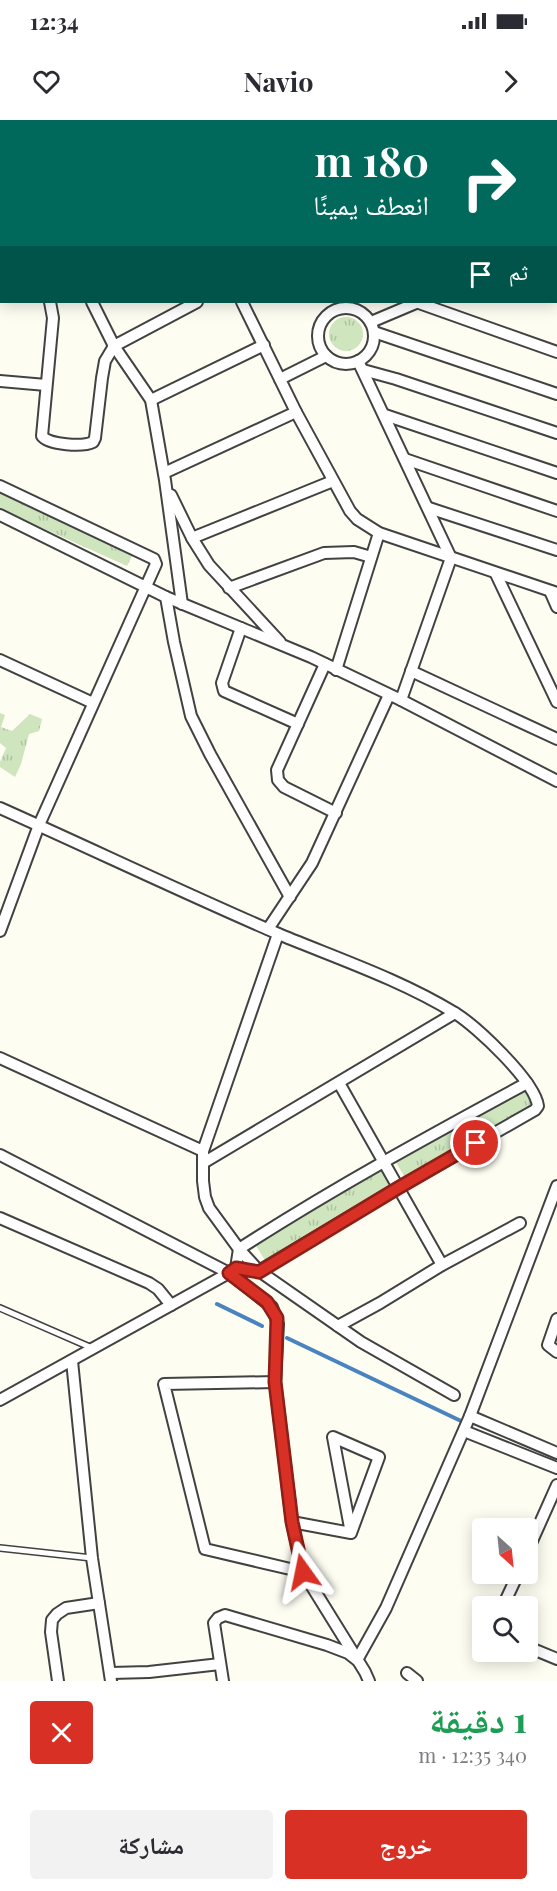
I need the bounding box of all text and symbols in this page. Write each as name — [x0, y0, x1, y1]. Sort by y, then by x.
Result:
text: 12:34 — [30, 6, 79, 36]
text: Navio — [243, 63, 314, 99]
icon: heart — [30, 65, 63, 98]
icon: forward — [494, 65, 527, 98]
text: 180 m — [314, 132, 429, 188]
icon: right — [450, 144, 528, 222]
text: انعطف يمينًا — [313, 186, 429, 222]
text: ثم — [509, 256, 528, 286]
icon: arrive — [464, 258, 497, 291]
pin — [450, 1117, 501, 1168]
icon: arrive — [459, 1126, 492, 1159]
north arrow — [472, 1518, 538, 1584]
map controls — [472, 1518, 538, 1662]
position arrow — [271, 1540, 335, 1604]
button: search — [472, 1596, 538, 1662]
text: 1 دقيقة — [429, 1694, 527, 1742]
button: close — [30, 1701, 93, 1764]
text: 340 m · 12:35 — [418, 1741, 527, 1768]
button: مشاركة — [30, 1810, 273, 1879]
button: خروج — [285, 1810, 527, 1879]

